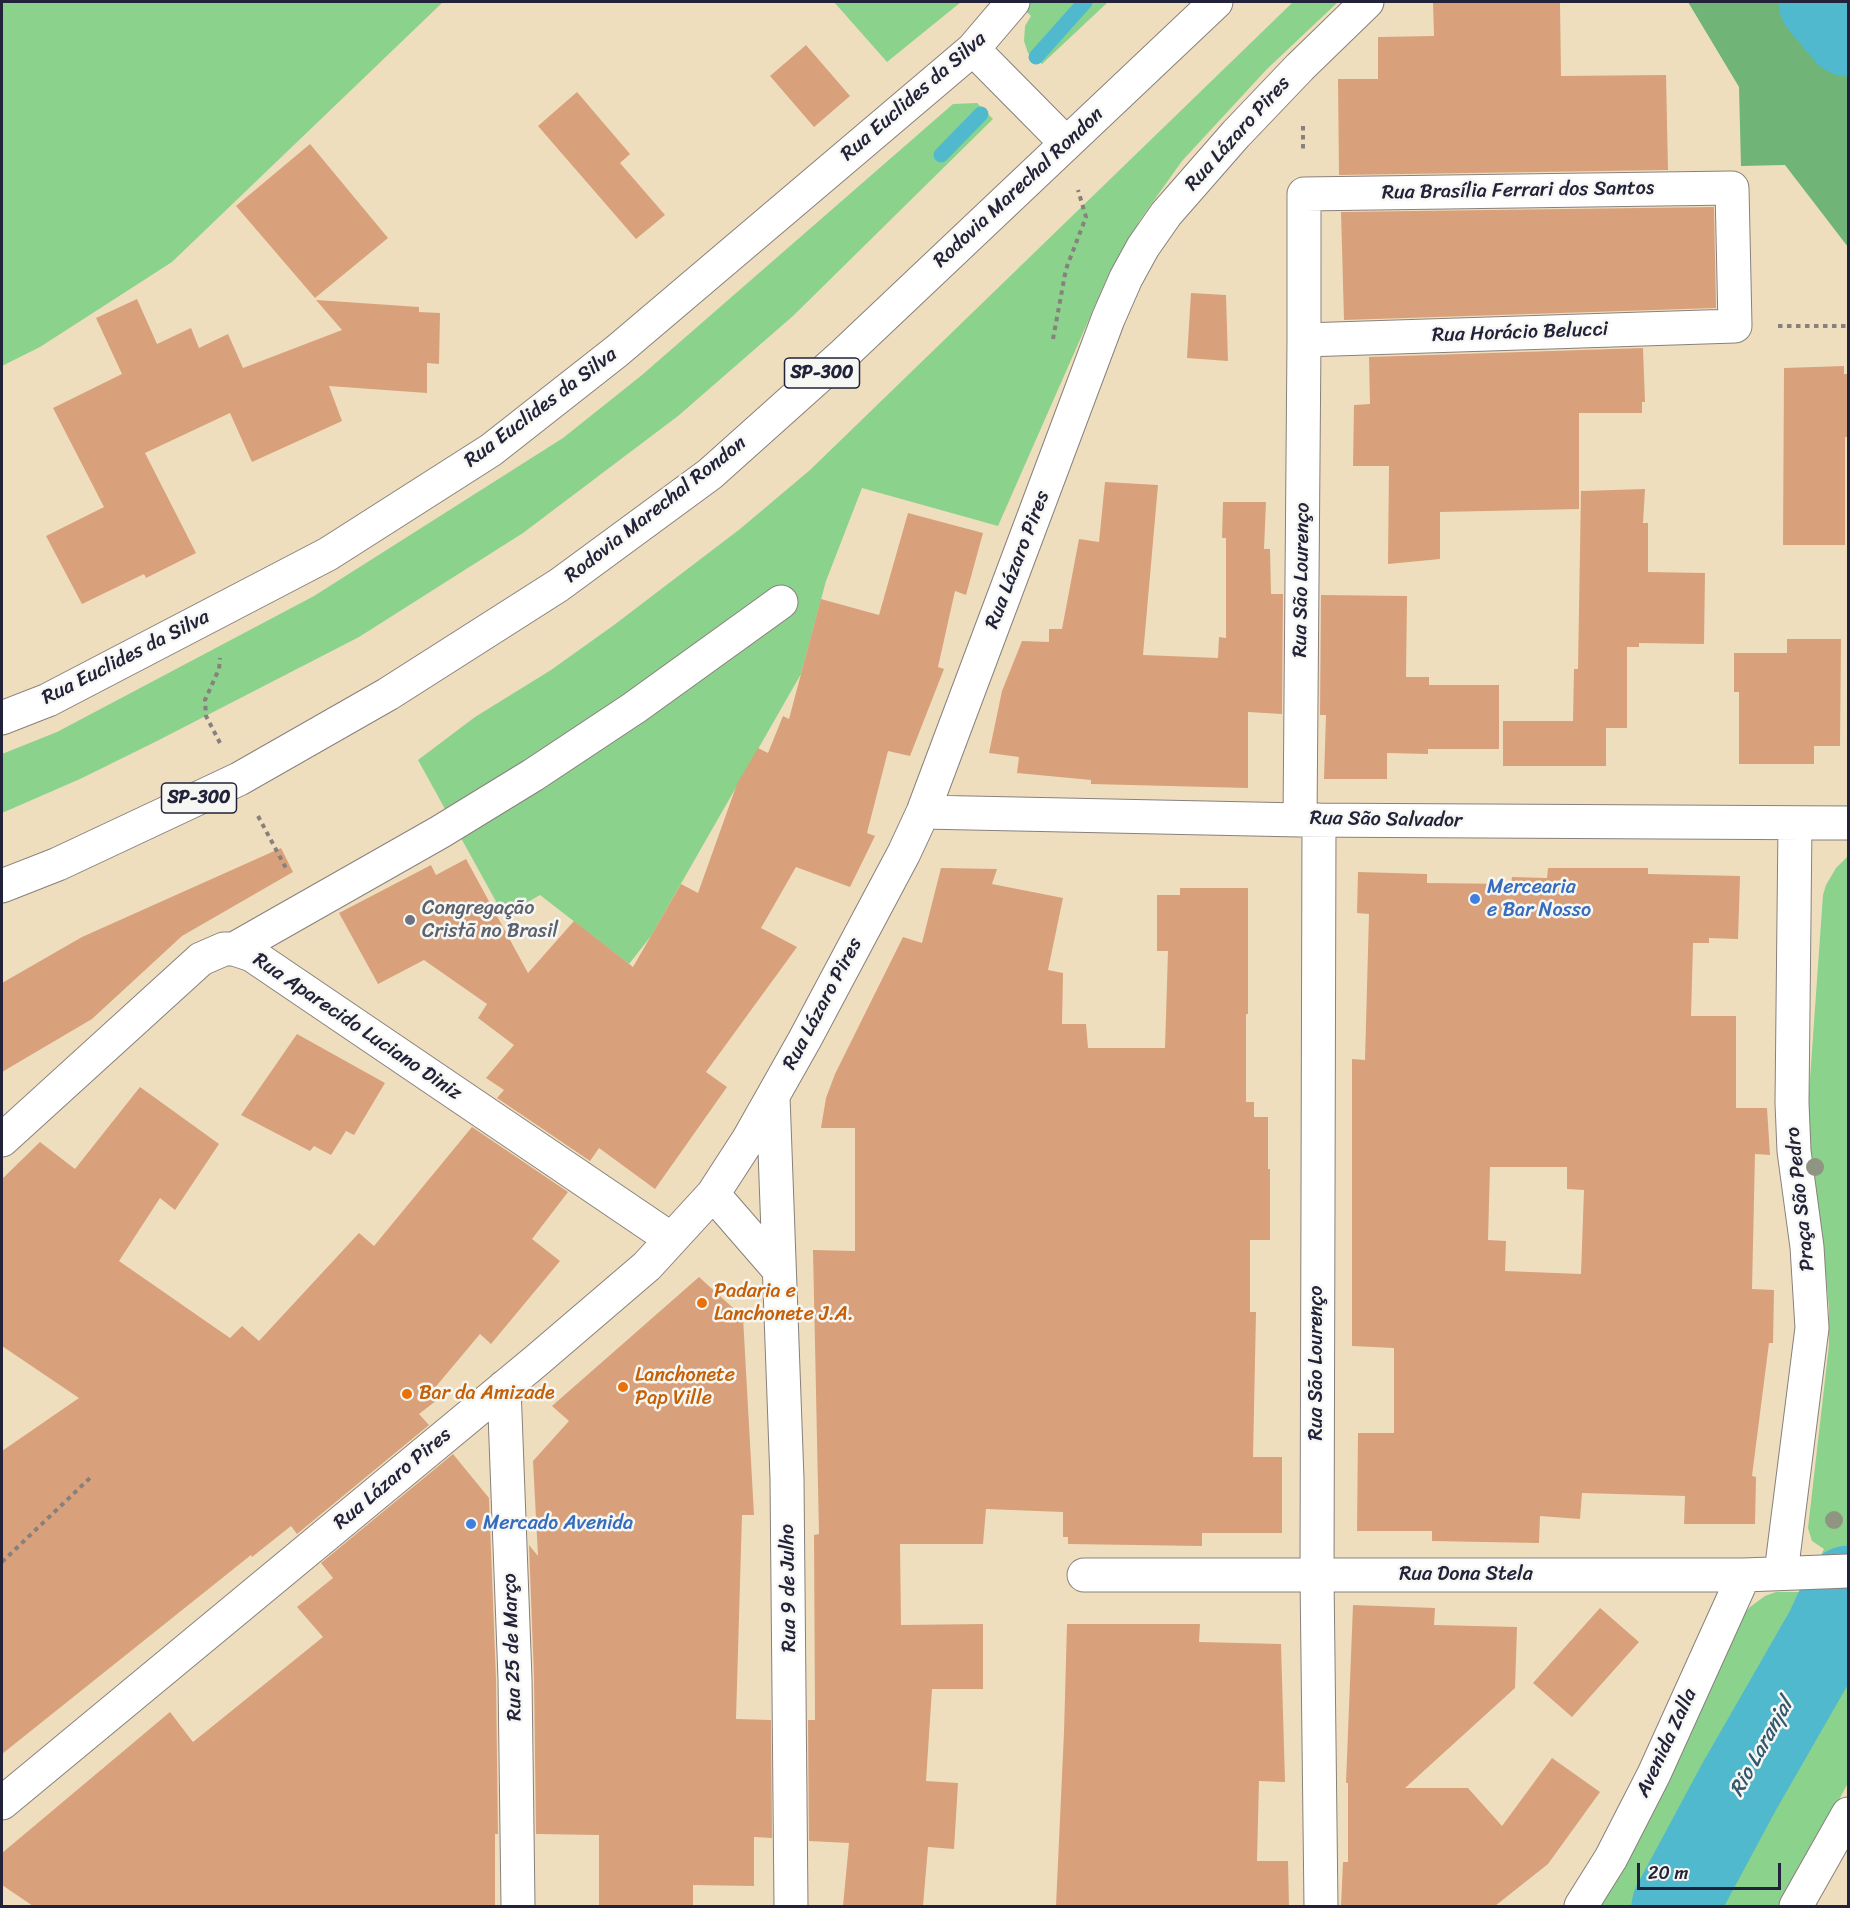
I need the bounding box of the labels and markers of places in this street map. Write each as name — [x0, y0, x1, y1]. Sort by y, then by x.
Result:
place label: Mercearia e Bar Nosso — [1487, 876, 1591, 923]
marker: Mercearia e Bar Nosso — [1468, 892, 1482, 906]
place label: Congregação Cristã no Brasil — [422, 897, 558, 944]
marker: Congregação Cristã no Brasil — [403, 913, 417, 927]
place label: Padaria e Lanchonete J.A. — [714, 1280, 854, 1327]
marker: Padaria e Lanchonete J.A. — [695, 1296, 709, 1310]
place label: Lanchonete Pap Ville — [635, 1364, 735, 1411]
marker: Lanchonete Pap Ville — [616, 1380, 630, 1394]
place label: Bar da Amizade — [419, 1382, 555, 1406]
marker: Bar da Amizade — [400, 1387, 414, 1401]
place label: Mercado Avenida — [483, 1512, 633, 1536]
marker: Mercado Avenida — [464, 1517, 478, 1531]

